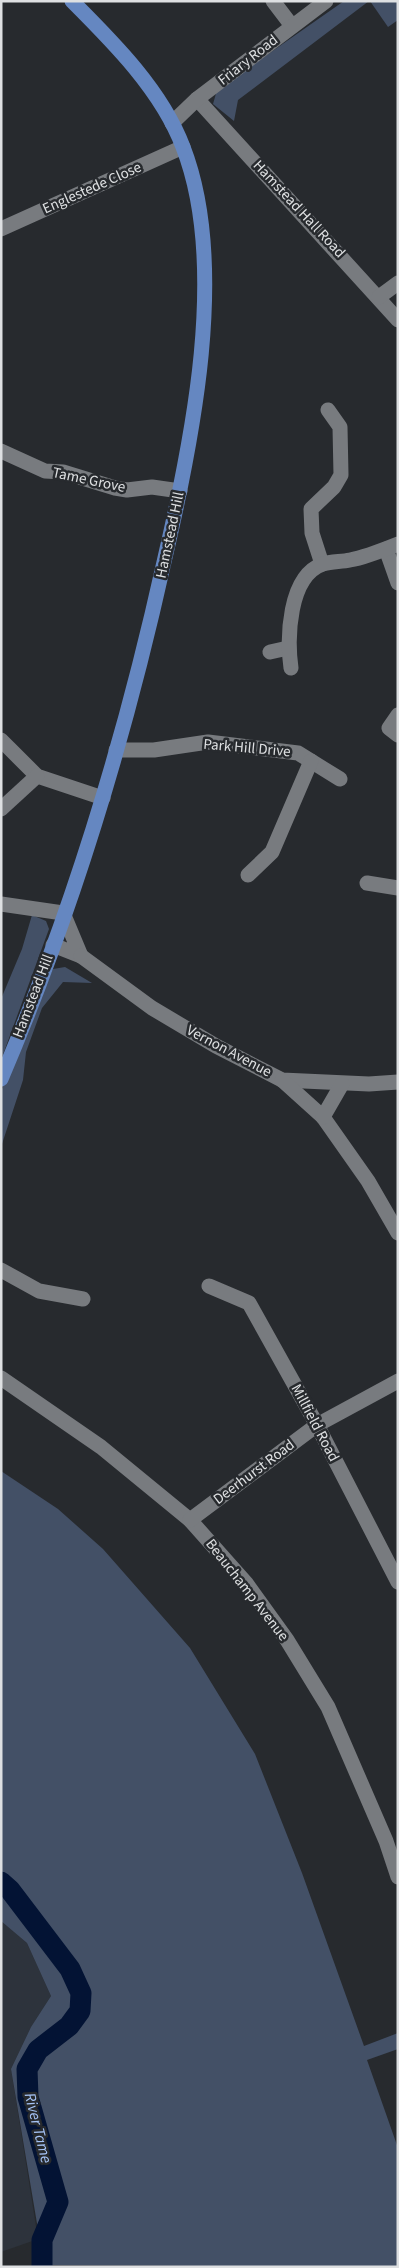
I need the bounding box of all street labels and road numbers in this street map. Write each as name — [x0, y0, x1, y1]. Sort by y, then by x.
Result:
street label: Friary Road — [213, 30, 283, 90]
street label: Hamstead Hall Road — [248, 155, 350, 263]
street label: Englestede Close — [39, 157, 145, 219]
street label: Tame Grove — [51, 462, 127, 498]
street label: Hamstead Hill — [151, 490, 189, 580]
street label: Park Hill Drive — [202, 734, 292, 762]
street label: Hamstead Hill — [7, 951, 59, 1041]
street label: Vernon Avenue — [183, 1020, 275, 1082]
street label: Millfield Road — [286, 1380, 344, 1466]
street label: Deerhurst Road — [209, 1434, 299, 1510]
street label: Beauchamp Avenue — [200, 1535, 294, 1645]

